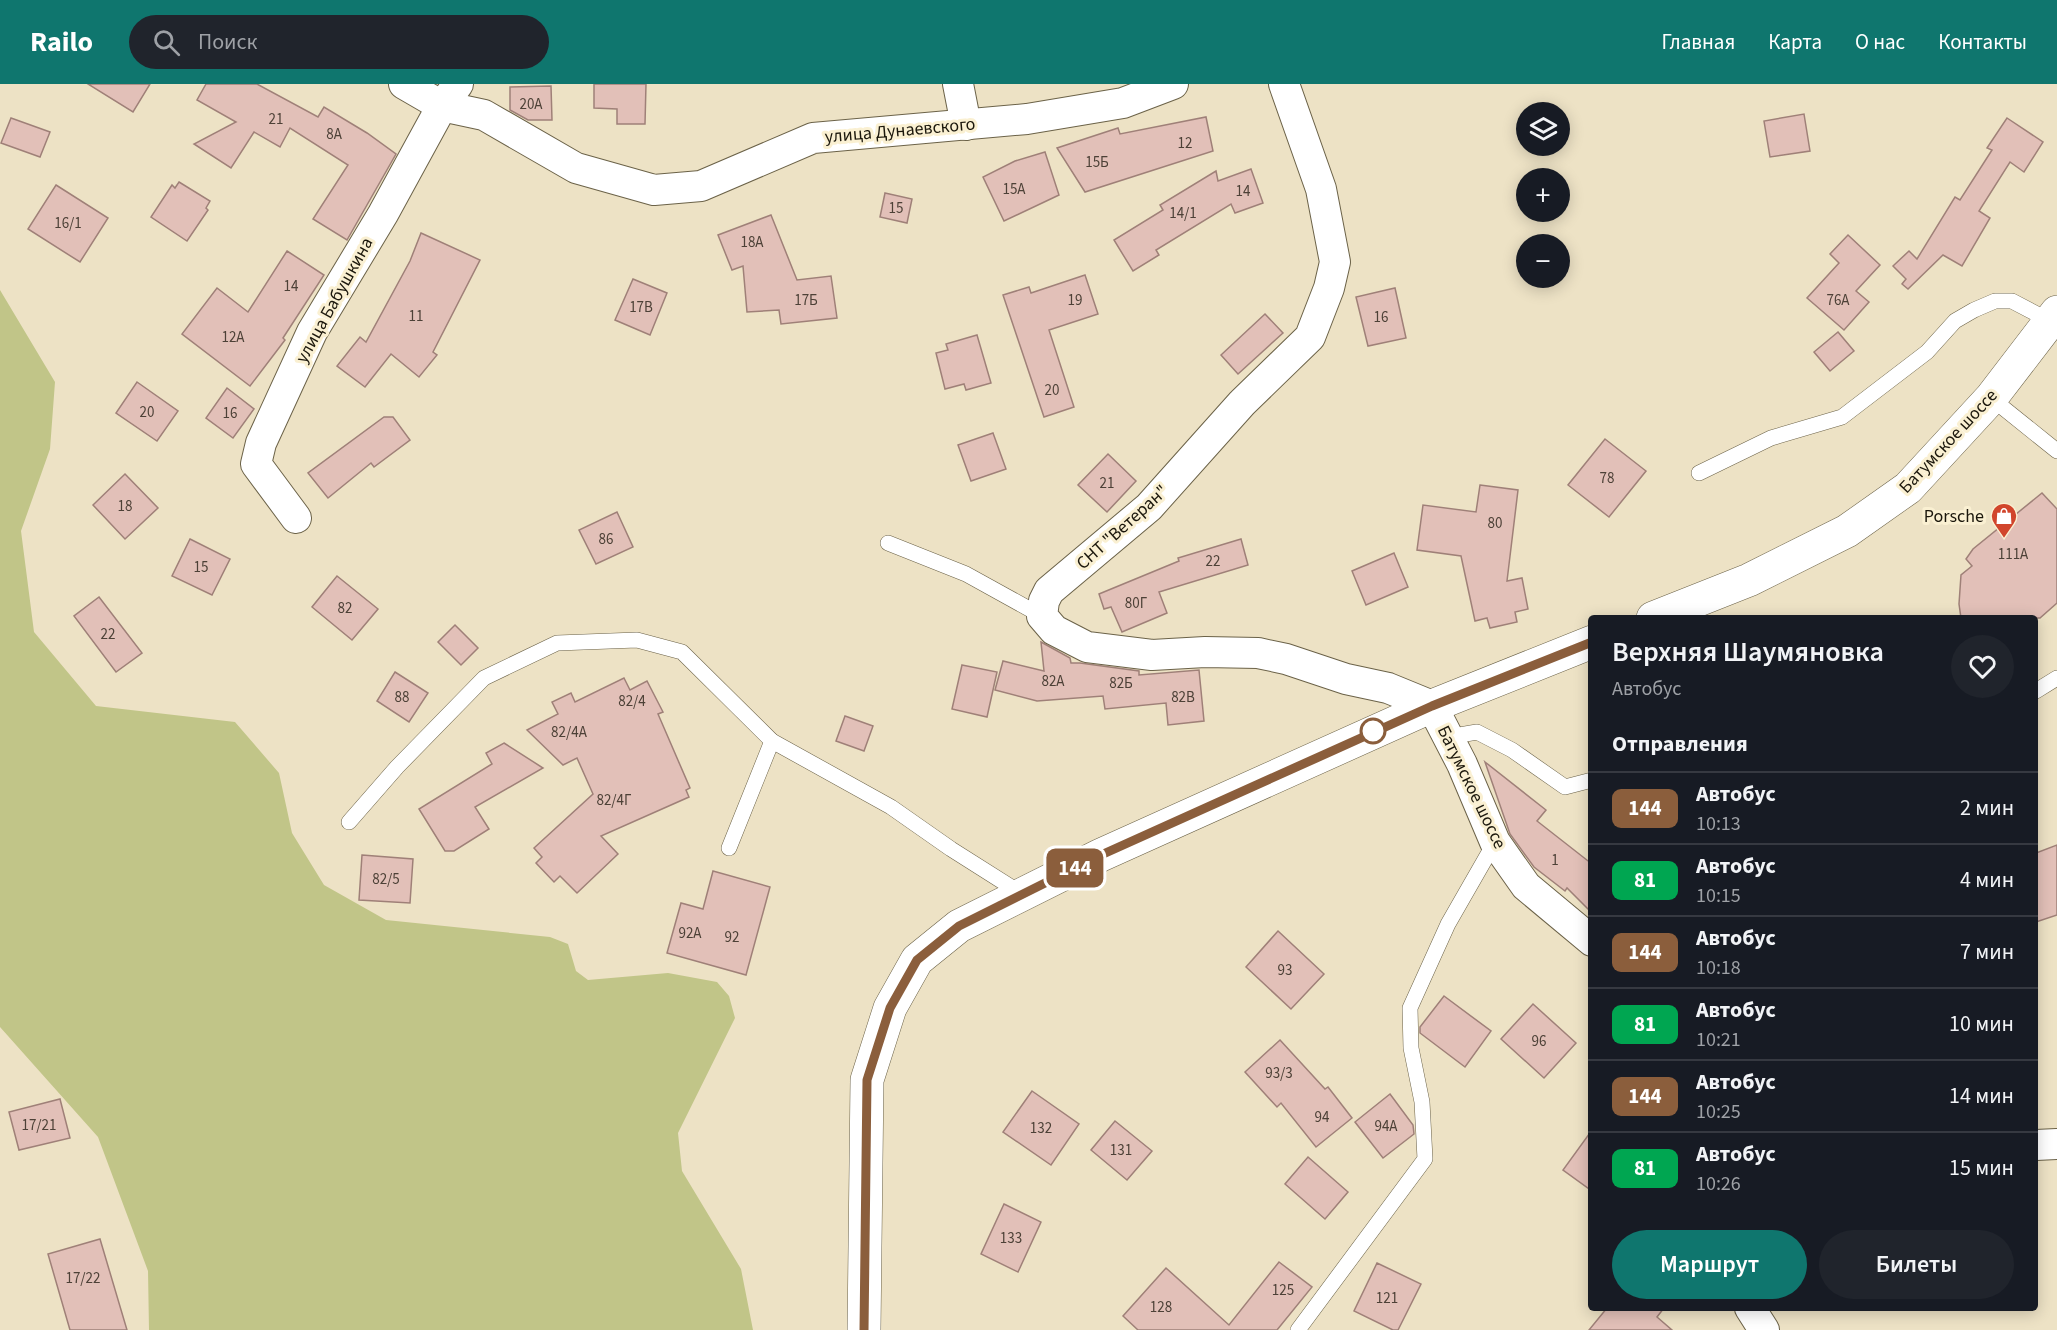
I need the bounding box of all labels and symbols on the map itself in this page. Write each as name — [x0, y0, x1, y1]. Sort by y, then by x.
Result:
house number: 20А — [519, 94, 543, 115]
house number: 21 — [269, 109, 283, 130]
street label: улица Дунаевского — [824, 111, 976, 150]
house number: 8А — [326, 124, 343, 145]
house number: 12 — [1178, 133, 1192, 154]
house number: 15Б — [1085, 152, 1109, 173]
house number: 15А — [1002, 179, 1026, 200]
house number: 14 — [1236, 181, 1251, 202]
house number: 15 — [889, 198, 903, 219]
house number: 14/1 — [1169, 203, 1197, 224]
house number: 16/1 — [54, 213, 82, 234]
house number: 18А — [740, 232, 764, 253]
street label: улица Бабушкина — [290, 233, 379, 368]
house number: 14 — [284, 276, 299, 297]
house number: 17Б — [794, 290, 818, 311]
house number: 19 — [1068, 290, 1082, 311]
house number: 76А — [1826, 290, 1850, 311]
house number: 17В — [629, 297, 653, 318]
house number: 11 — [409, 306, 423, 327]
house number: 16 — [1374, 307, 1388, 328]
house number: 12А — [221, 327, 245, 348]
house number: 20 — [1045, 380, 1059, 401]
street label: Батумское шоссе — [1893, 384, 2003, 499]
house number: 20 — [140, 402, 154, 423]
house number: 16 — [223, 403, 237, 424]
house number: 78 — [1600, 468, 1614, 489]
house number: 21 — [1100, 473, 1114, 494]
street label: СНТ "Ветеран" — [1071, 479, 1174, 575]
house number: 18 — [118, 496, 132, 517]
shop icon: Porsche — [1989, 501, 2019, 539]
place label: Porsche — [1924, 504, 1984, 529]
house number: 80 — [1488, 513, 1502, 534]
house number: 86 — [599, 529, 613, 550]
house number: 111А — [1998, 544, 2029, 565]
house number: 22 — [1206, 551, 1220, 572]
house number: 15 — [194, 557, 208, 578]
house number: 80Г — [1125, 593, 1148, 614]
house number: 82 — [338, 598, 352, 619]
house number: 22 — [101, 624, 115, 645]
house number: 82А — [1041, 671, 1065, 692]
house number: 82Б — [1109, 673, 1133, 694]
house number: 88 — [395, 687, 409, 708]
house number: 82В — [1171, 687, 1195, 708]
house number: 82/4 — [618, 691, 646, 712]
unlabelled marker — [1360, 718, 1386, 744]
street label: Батумское шоссе — [1431, 721, 1512, 853]
house number: 82/4А — [551, 722, 588, 743]
house number: 82/4Г — [596, 790, 632, 811]
line badge: 144 — [1040, 848, 1110, 888]
house number: 1 — [1551, 850, 1559, 871]
house number: 82/5 — [372, 869, 400, 890]
house number: 92А — [678, 923, 702, 944]
house number: 92 — [725, 927, 739, 948]
house number: 93 — [1278, 960, 1292, 981]
house number: 96 — [1532, 1031, 1546, 1052]
house number: 93/3 — [1265, 1063, 1293, 1084]
house number: 94 — [1315, 1107, 1330, 1128]
house number: 17/21 — [21, 1115, 57, 1136]
house number: 94А — [1374, 1116, 1398, 1137]
house number: 132 — [1030, 1118, 1052, 1139]
house number: 131 — [1110, 1140, 1132, 1161]
house number: 133 — [1000, 1228, 1022, 1249]
house number: 17/22 — [65, 1268, 101, 1289]
house number: 125 — [1272, 1280, 1294, 1301]
house number: 121 — [1376, 1288, 1398, 1309]
house number: 128 — [1150, 1297, 1172, 1318]

